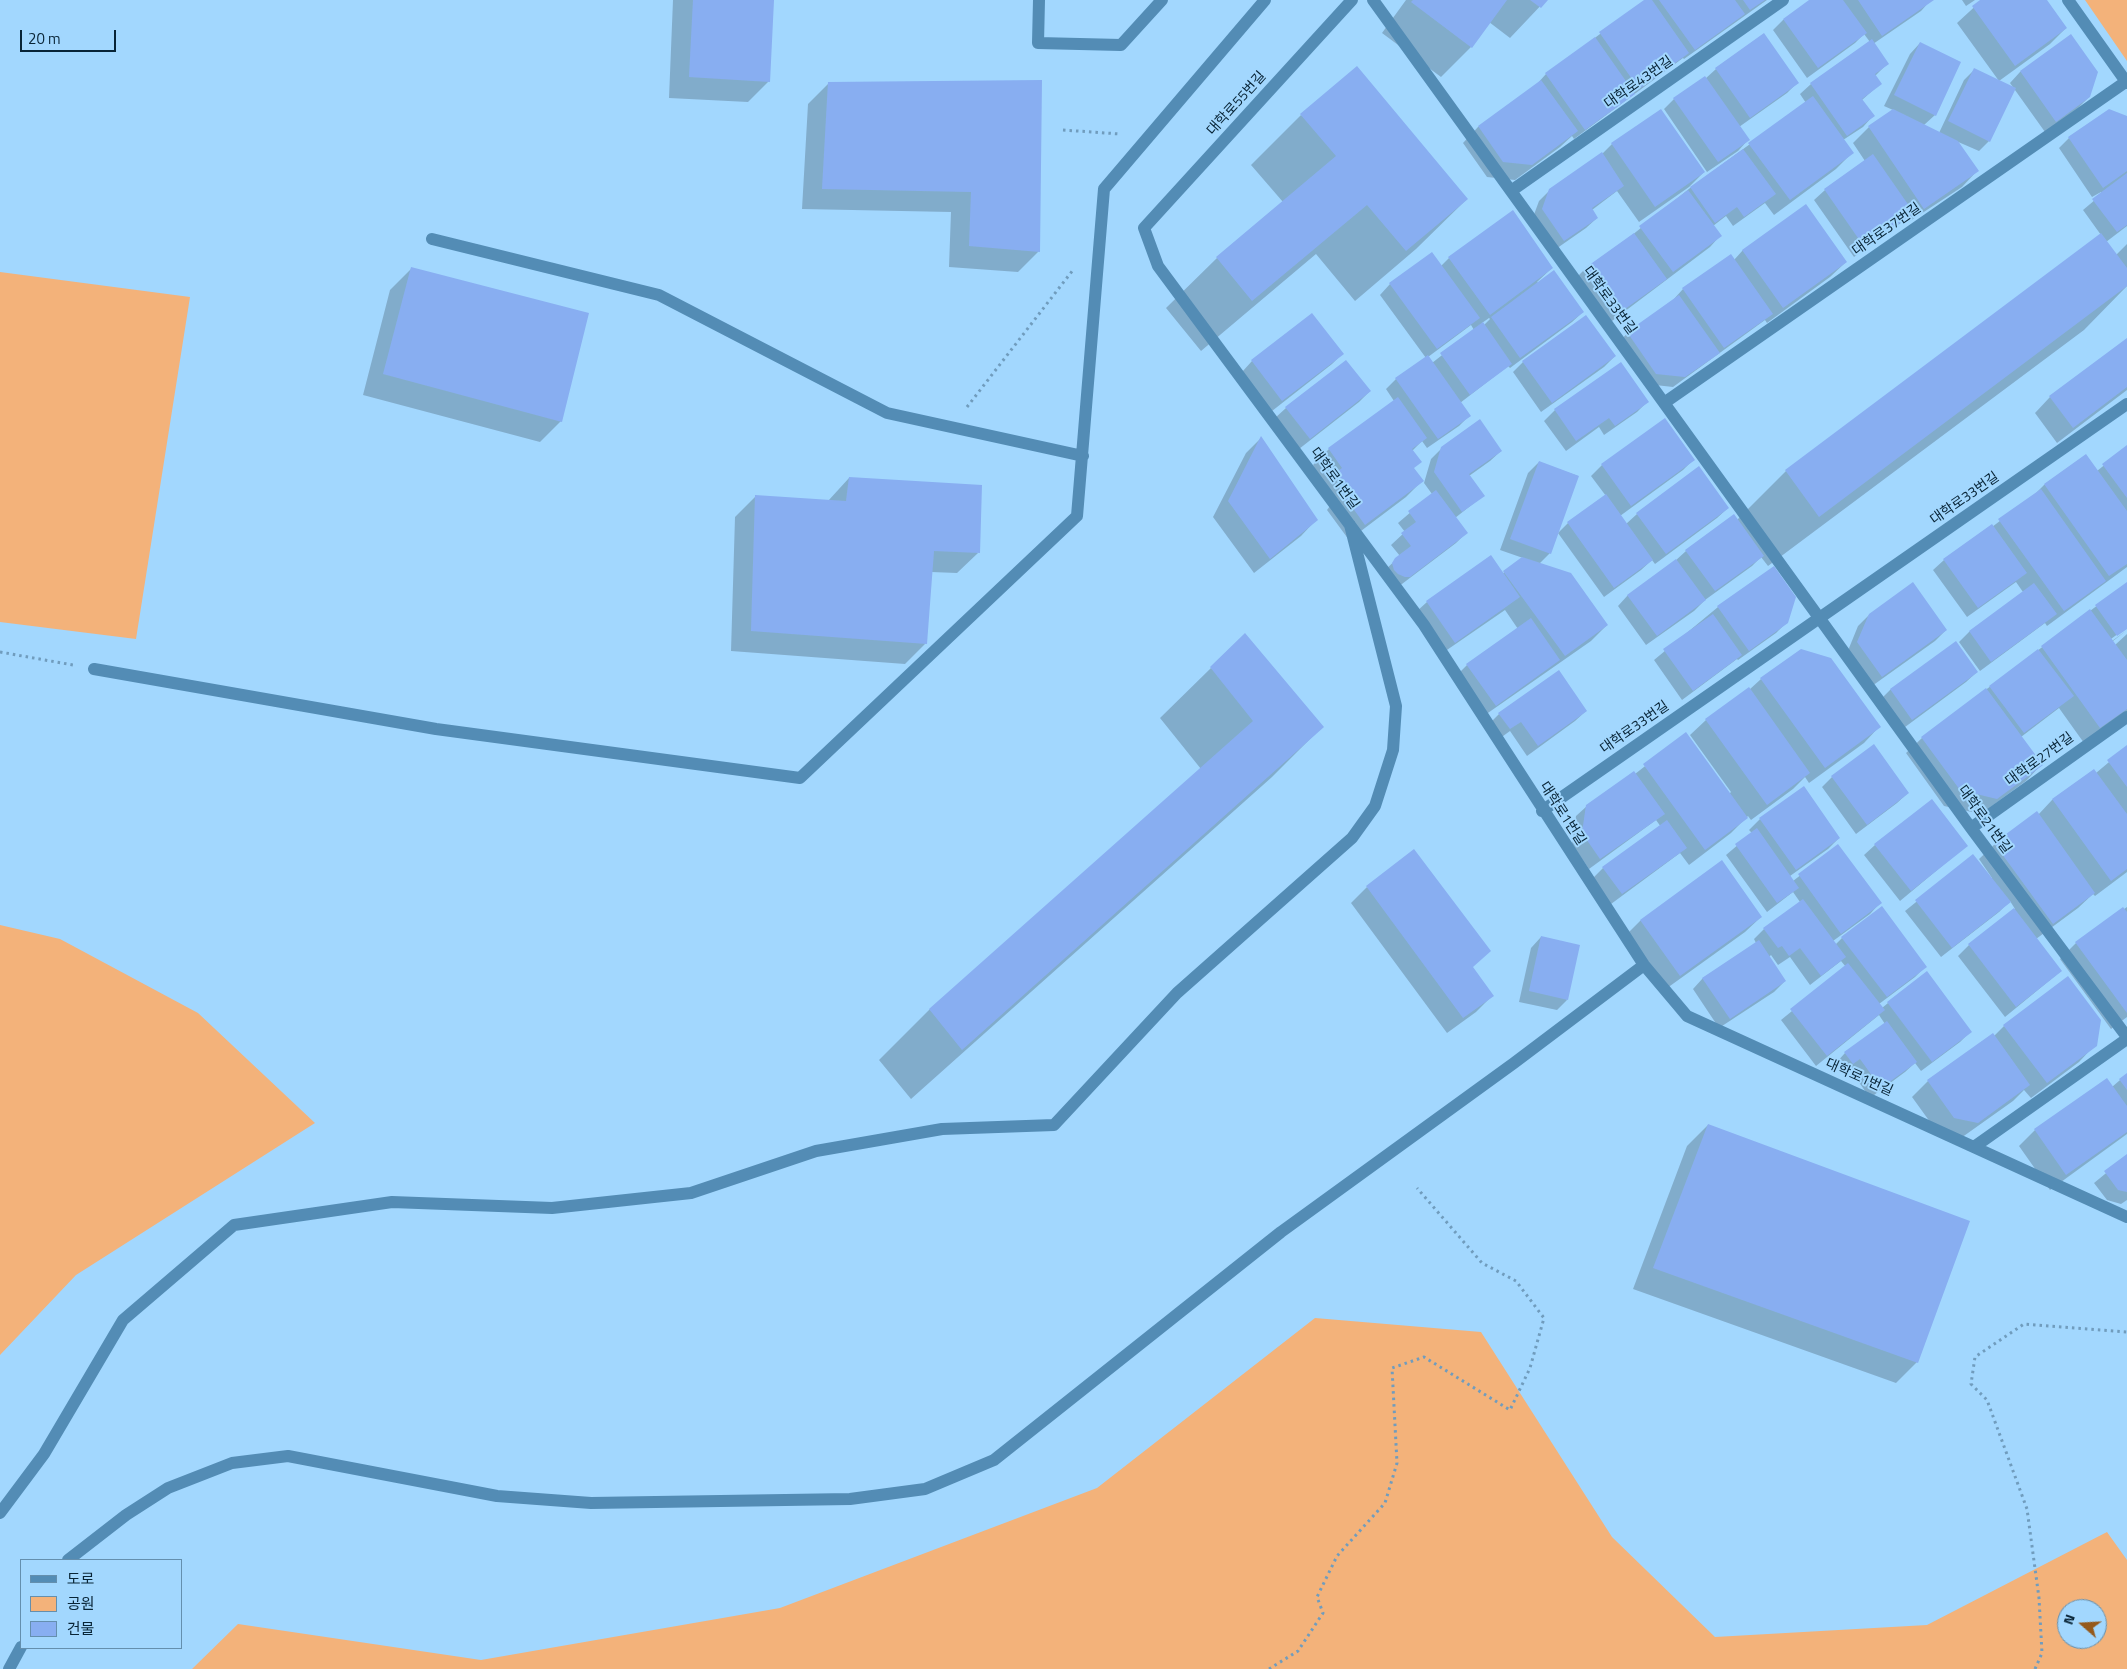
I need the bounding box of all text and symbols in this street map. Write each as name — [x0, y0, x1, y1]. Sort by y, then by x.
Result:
scale bar — [22, 20, 119, 52]
text: 20 m — [28, 27, 61, 50]
street label: 대학로43번길 — [1601, 53, 1677, 113]
street label: 대학로55번길 — [1204, 69, 1270, 139]
street label: 대학로37번길 — [1849, 200, 1925, 260]
street label: 대학로33번길 — [1579, 264, 1639, 338]
street label: 대학로1번길 — [1306, 445, 1362, 513]
street label: 대학로33번길 — [1927, 469, 2003, 529]
street label: 대학로33번길 — [1597, 698, 1673, 758]
street label: 대학로27번길 — [2003, 730, 2077, 790]
street label: 대학로1번길 — [1535, 779, 1589, 849]
street label: 대학로21번길 — [1954, 783, 2014, 857]
street label: 대학로1번길 — [1823, 1056, 1895, 1100]
legend — [20, 1559, 182, 1649]
text: 도로 — [67, 1567, 95, 1590]
text: 공원 — [67, 1592, 95, 1615]
north arrow — [2057, 1599, 2107, 1649]
text: N — [2057, 1611, 2080, 1627]
text: 건물 — [67, 1617, 95, 1640]

